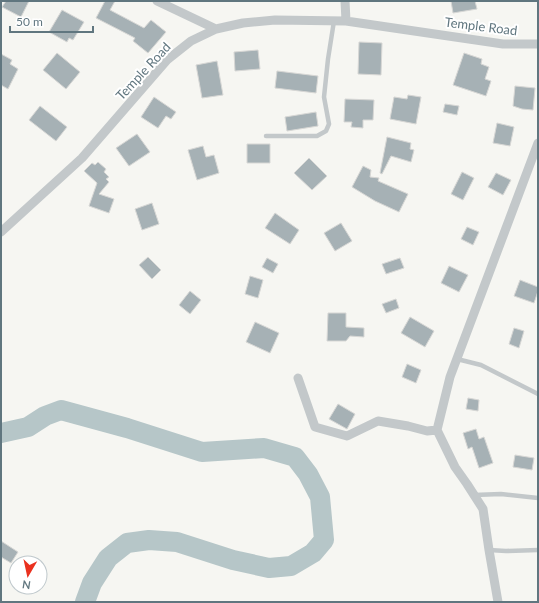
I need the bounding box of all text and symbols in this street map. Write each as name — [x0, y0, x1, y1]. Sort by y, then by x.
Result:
scale bar — [10, 8, 93, 34]
text: 50 m — [16, 14, 43, 29]
street label: Temple Road — [444, 14, 518, 38]
street label: Temple Road — [112, 39, 174, 103]
north arrow — [8, 555, 48, 595]
text: N — [21, 578, 32, 592]

